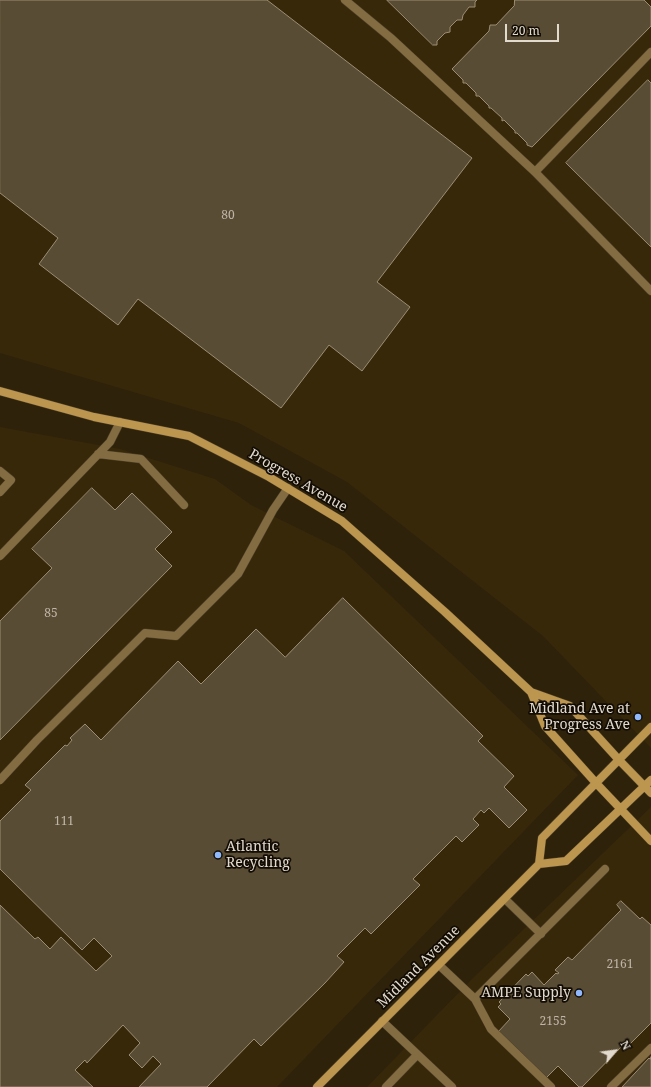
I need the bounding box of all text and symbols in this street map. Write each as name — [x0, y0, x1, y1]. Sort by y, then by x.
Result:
scale bar — [507, 16, 561, 42]
text: 20 m — [512, 22, 540, 39]
house number: 80 — [221, 209, 235, 223]
street label: Progress Avenue — [246, 446, 350, 516]
house number: 85 — [44, 607, 58, 621]
place label: Midland Ave at Progress Ave — [529, 701, 630, 734]
marker: Midland Ave at Progress Ave — [633, 712, 643, 722]
house number: 111 — [54, 815, 74, 829]
place label: Atlantic Recycling — [226, 839, 290, 872]
marker: Atlantic Recycling — [213, 850, 223, 860]
street label: Midland Avenue — [374, 922, 464, 1012]
house number: 2161 — [607, 958, 633, 972]
place label: AMPE Supply — [481, 985, 571, 1001]
marker: AMPE Supply — [574, 988, 584, 998]
house number: 2155 — [540, 1015, 566, 1029]
north arrow — [595, 1031, 635, 1071]
text: N — [617, 1038, 635, 1052]

